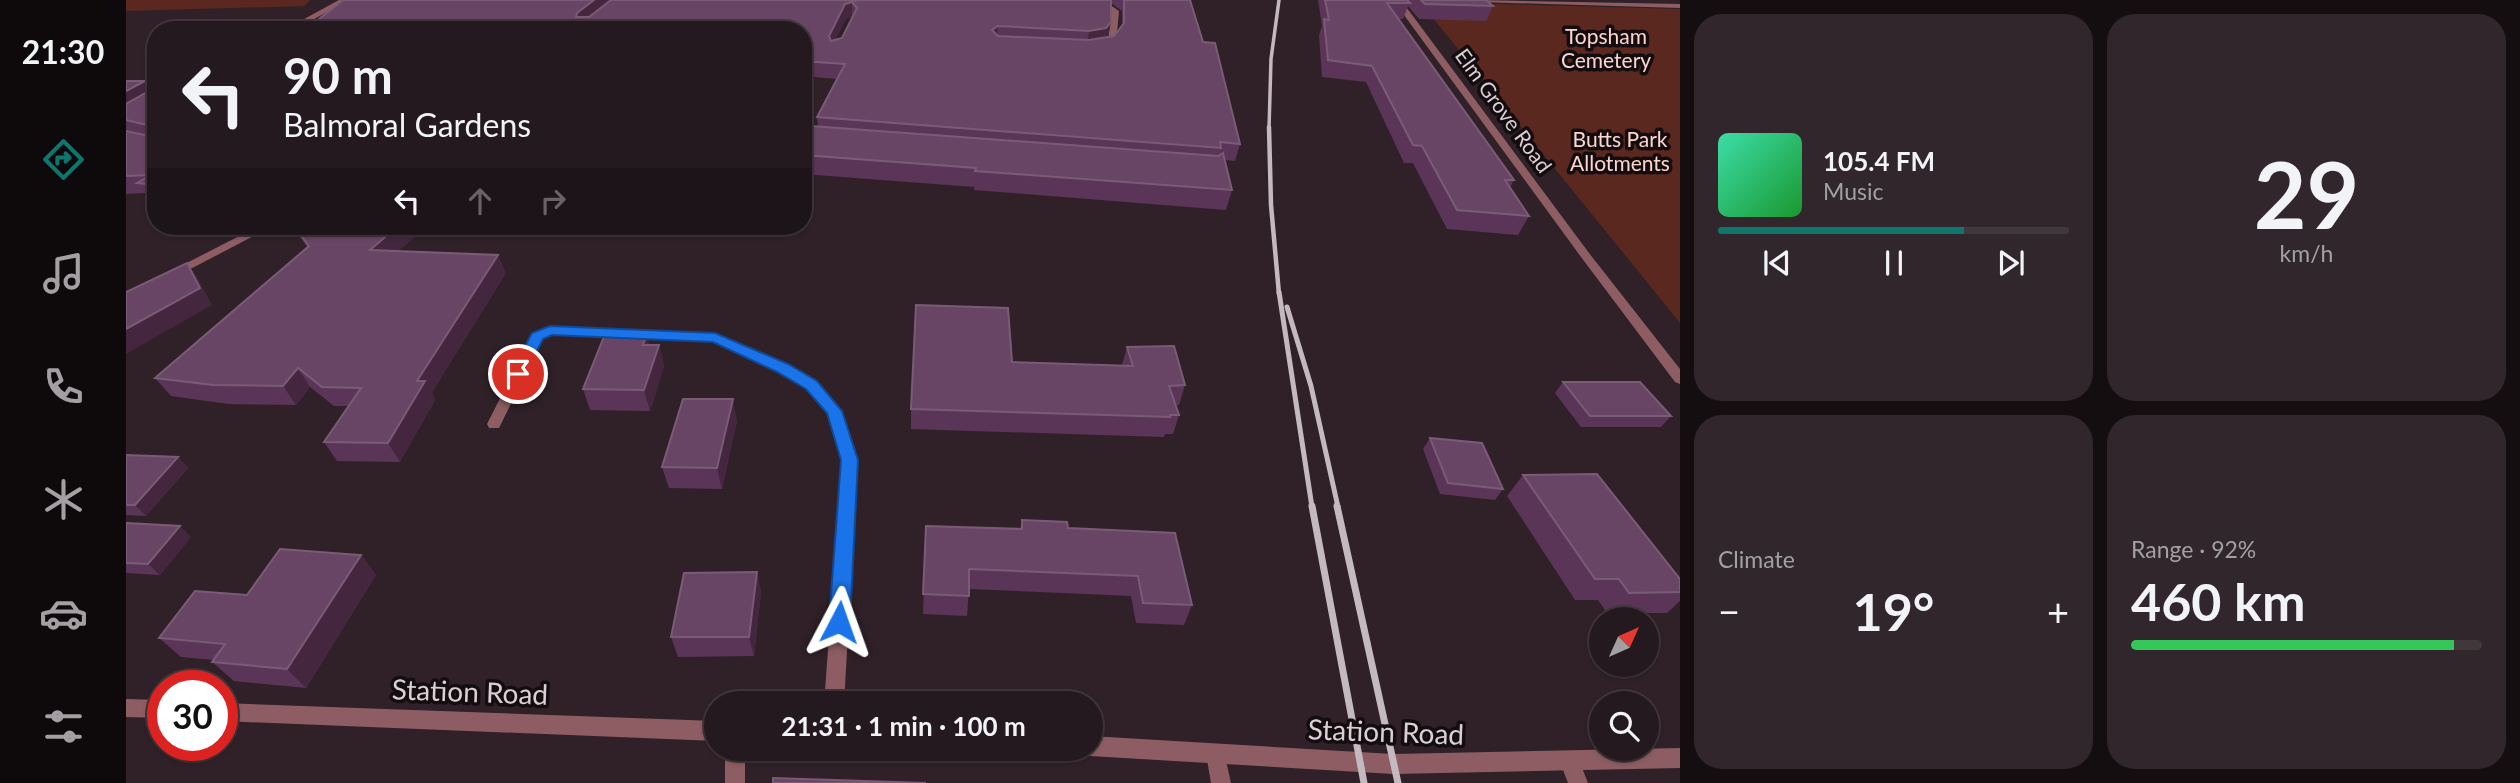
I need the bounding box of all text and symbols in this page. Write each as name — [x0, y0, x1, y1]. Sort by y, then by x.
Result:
park label: Topsham Cemetery — [1561, 23, 1651, 72]
text: 21:30 — [22, 32, 104, 71]
street label: Elm Grove Road — [1451, 43, 1558, 177]
text: 90 m — [283, 46, 393, 104]
icon: left — [168, 49, 259, 140]
text: Balmoral Gardens — [283, 105, 531, 144]
park label: Butts Park Allotments — [1570, 126, 1670, 175]
icon: directions — [39, 135, 88, 184]
text: 29 — [2254, 139, 2359, 248]
text: 105.4 FM — [1823, 145, 1935, 177]
text: Music — [1823, 177, 1883, 205]
icon: left — [388, 182, 426, 220]
icon: ahead — [461, 182, 499, 220]
icon: right — [534, 182, 572, 220]
text: km/h — [2280, 239, 2333, 267]
icon: previous — [1758, 244, 1796, 282]
icon: pause — [1875, 244, 1913, 282]
icon: next — [1992, 244, 2030, 282]
icon: music — [39, 249, 88, 298]
pin — [488, 344, 548, 404]
icon: arrive — [499, 355, 537, 393]
icon: phone — [39, 362, 88, 411]
icon: climate — [39, 475, 88, 524]
text: Range · 92% — [2131, 535, 2256, 563]
text: Climate — [1718, 545, 1795, 573]
text: 460 km — [2131, 570, 2305, 632]
text: 19° — [1853, 580, 1934, 642]
position arrow — [802, 585, 876, 659]
text: − — [1718, 588, 1740, 634]
text: + — [2047, 588, 2069, 634]
icon: car — [39, 589, 88, 638]
north arrow — [1589, 607, 1659, 677]
map controls — [1589, 607, 1659, 761]
speed limit sign: 30 — [147, 670, 238, 761]
street label: Station Road — [391, 671, 549, 711]
button: search — [1589, 691, 1659, 761]
icon: filters — [39, 702, 88, 751]
text: 21:31 · 1 min · 100 m — [781, 710, 1026, 742]
street label: Station Road — [1307, 711, 1465, 751]

